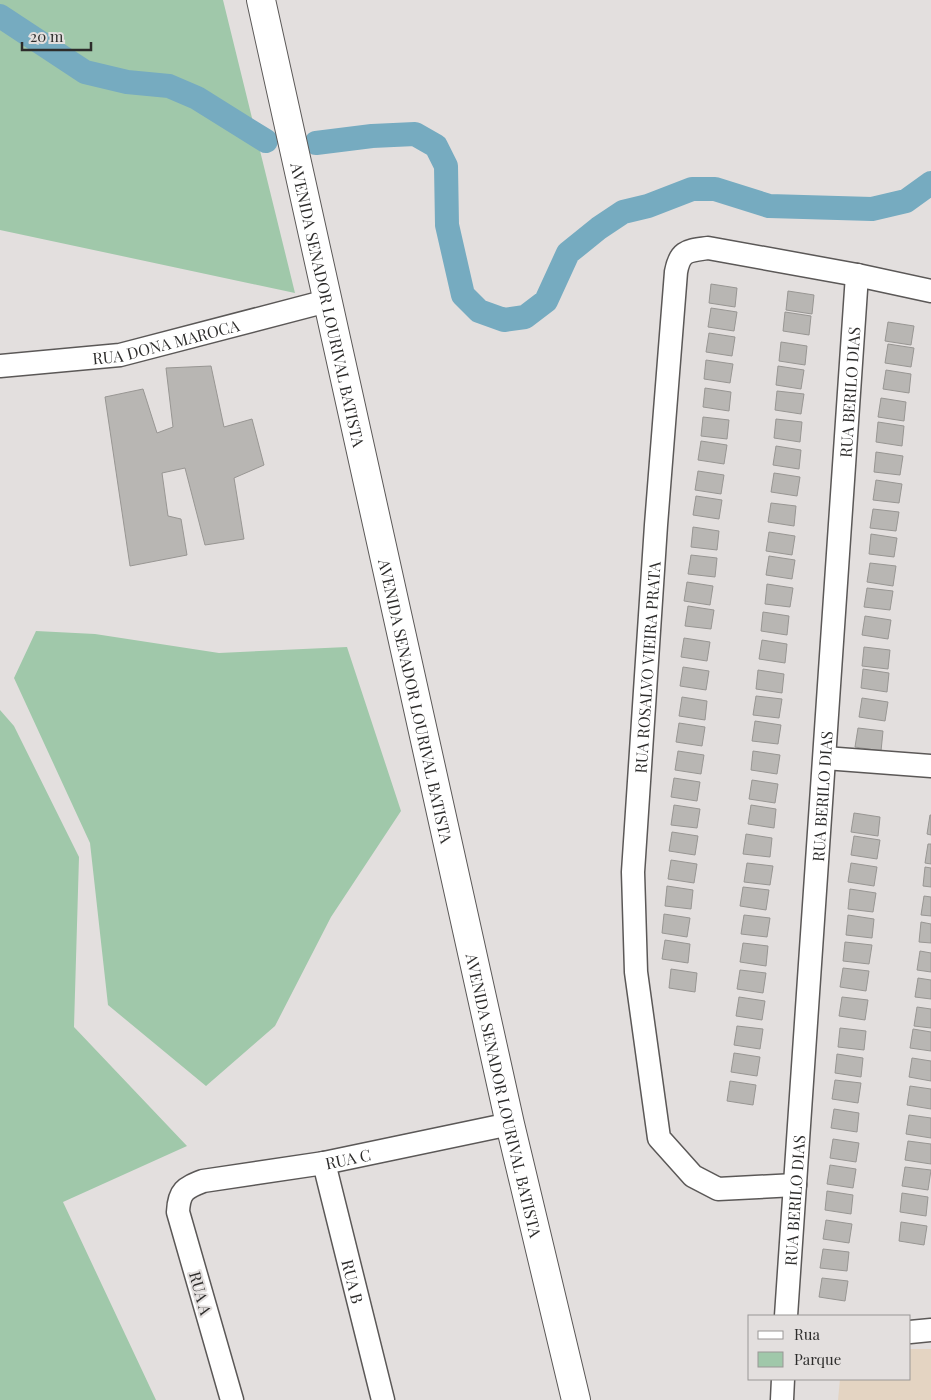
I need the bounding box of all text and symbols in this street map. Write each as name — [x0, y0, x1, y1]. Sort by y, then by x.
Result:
scale bar — [22, 20, 91, 52]
text: 20 m — [30, 26, 64, 46]
street label: AVENIDA SENADOR LOURIVAL BATISTA — [287, 160, 370, 450]
street label: RUA DONA MAROCA — [91, 314, 242, 368]
street label: RUA BERILO DIAS — [834, 326, 864, 458]
street label: AVENIDA SENADOR LOURIVAL BATISTA — [374, 556, 458, 846]
street label: RUA ROSALVO VIEIRA PRATA — [629, 560, 664, 774]
street label: RUA BERILO DIAS — [807, 730, 836, 862]
street label: AVENIDA SENADOR LOURIVAL BATISTA — [462, 950, 547, 1240]
street label: RUA BERILO DIAS — [779, 1134, 809, 1266]
street label: RUA C — [323, 1143, 372, 1173]
street label: RUA B — [338, 1257, 369, 1306]
street label: RUA A — [185, 1269, 217, 1318]
legend — [748, 1315, 911, 1380]
text: Rua — [794, 1324, 820, 1344]
text: Parque — [794, 1349, 841, 1369]

